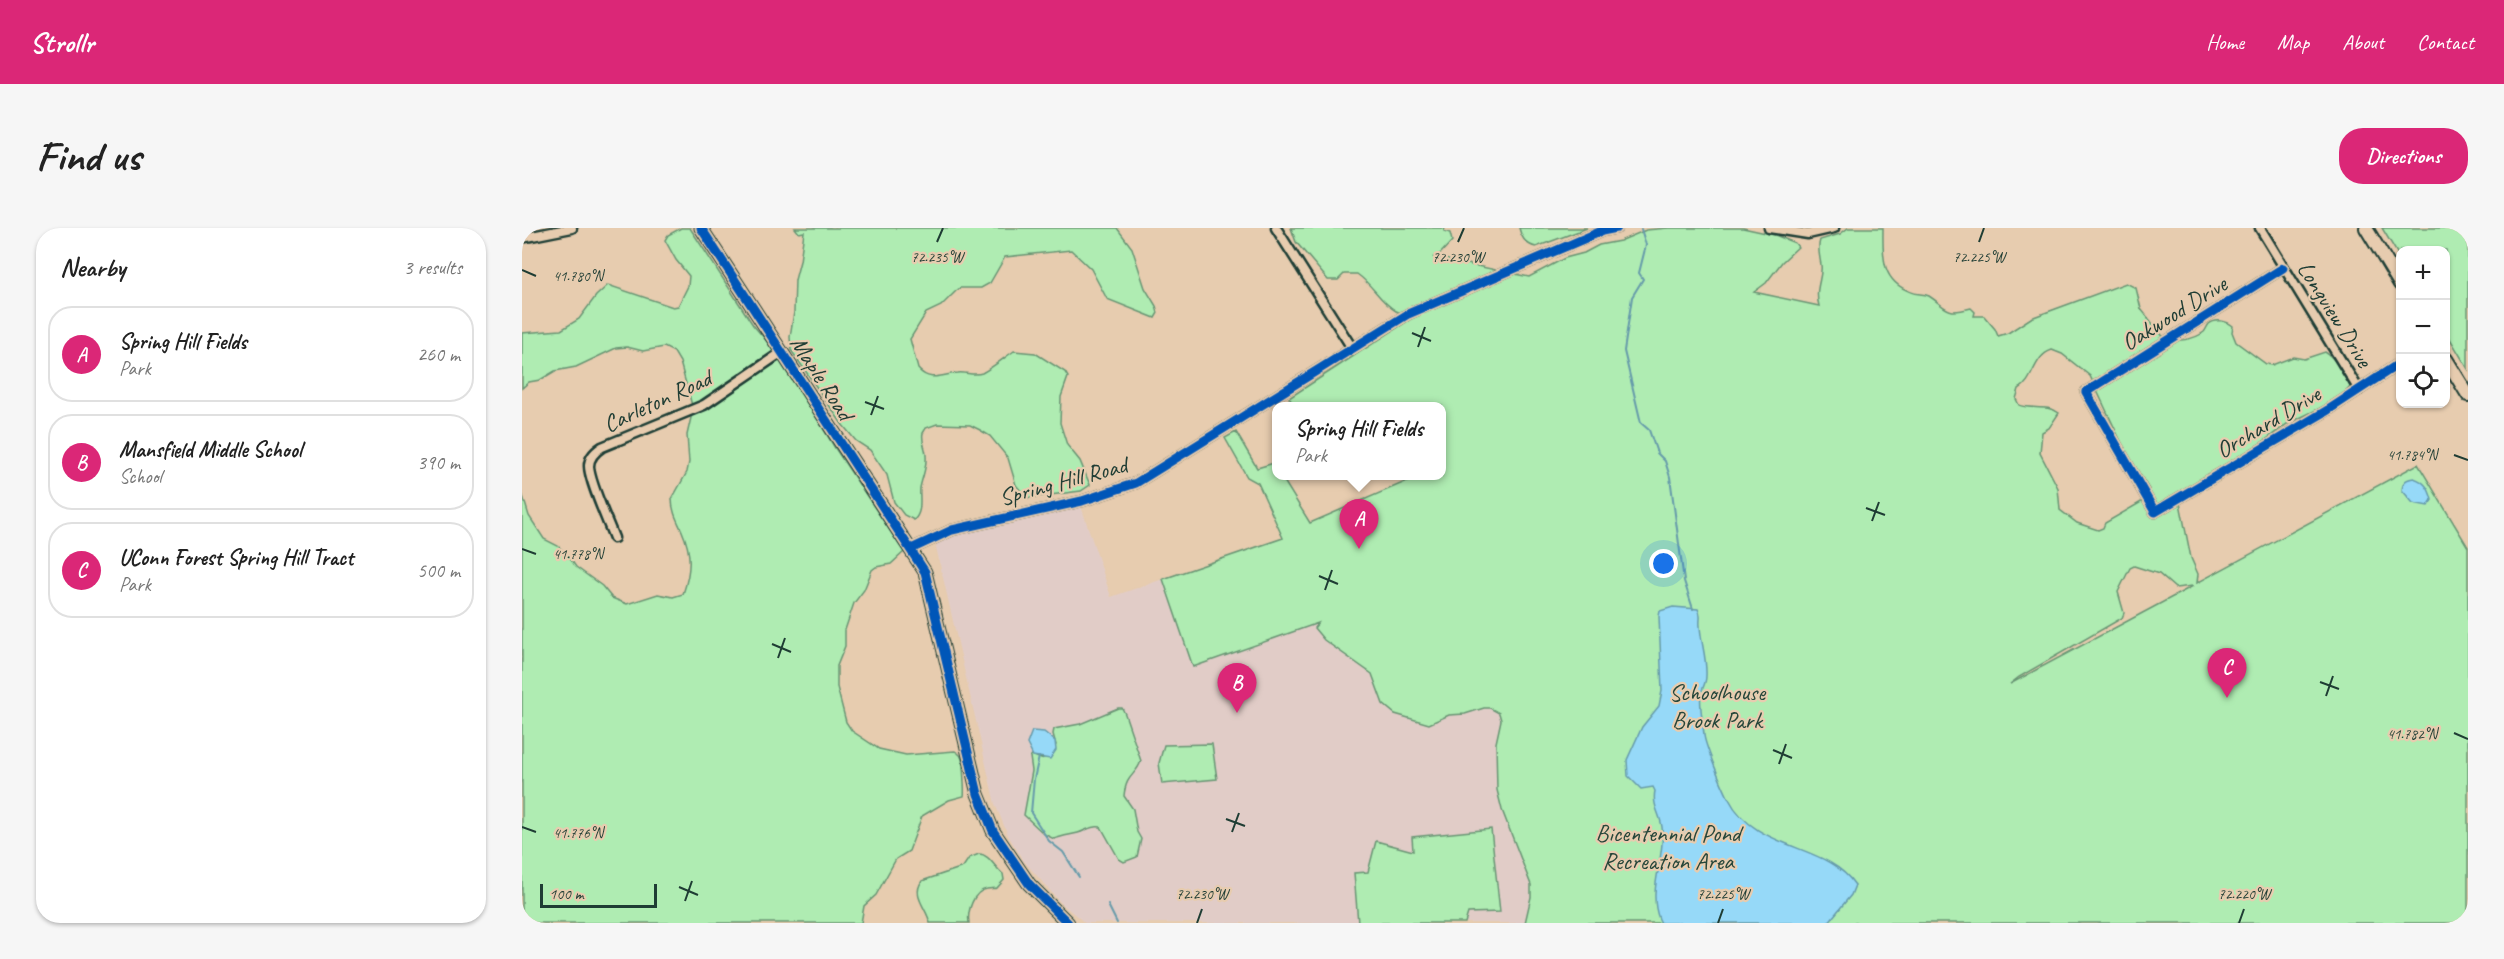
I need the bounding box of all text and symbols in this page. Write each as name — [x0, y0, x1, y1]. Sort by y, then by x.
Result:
text: Strollr — [30, 25, 94, 60]
text: Home — [2206, 29, 2244, 55]
text: Map — [2277, 29, 2309, 55]
text: About — [2342, 29, 2384, 55]
text: Contact — [2417, 29, 2474, 55]
button: Directions — [2339, 128, 2468, 184]
text: Find us — [36, 130, 141, 183]
map controls — [2396, 246, 2450, 408]
button: + — [2396, 246, 2450, 300]
text: 72.235°W — [911, 248, 966, 267]
text: 72.230°W — [1432, 248, 1487, 267]
text: 72.225°W — [1953, 248, 2008, 267]
text: Nearby — [60, 251, 125, 284]
text: 3 results — [403, 255, 462, 280]
street label: Longview Drive — [2291, 255, 2380, 374]
text: 41.780°N — [553, 267, 606, 286]
street label: Oakwood Drive — [2116, 268, 2234, 357]
button: − — [2396, 300, 2450, 354]
text: Spring Hill Fields — [119, 328, 247, 356]
street label: Maple Road — [784, 330, 862, 429]
text: A — [76, 342, 87, 367]
text: 260 m — [417, 342, 460, 367]
button: locate — [2396, 354, 2450, 408]
text: Park — [119, 356, 151, 381]
street label: Carleton Road — [598, 361, 719, 439]
street label: Orchard Drive — [2210, 378, 2328, 465]
popup — [1272, 402, 1446, 480]
text: Spring Hill Fields — [1295, 415, 1423, 443]
text: Mansfield Middle School — [119, 436, 302, 464]
text: Park — [1295, 443, 1327, 468]
text: 41.784°N — [2387, 446, 2440, 465]
street label: Spring Hill Road — [996, 449, 1134, 512]
text: B — [76, 450, 87, 475]
text: 390 m — [417, 450, 460, 475]
text: School — [119, 464, 162, 489]
pin: A — [1340, 500, 1378, 549]
text: UConn Forest Spring Hill Tract — [119, 544, 353, 572]
text: 41.778°N — [553, 545, 606, 564]
your location — [1649, 549, 1678, 578]
text: C — [77, 558, 86, 583]
text: 500 m — [417, 558, 460, 583]
text: Park — [119, 572, 151, 597]
pin: C — [2208, 648, 2246, 698]
pin: B — [1218, 664, 1256, 713]
park label: Schoolhouse Brook Park — [1669, 677, 1767, 735]
text: 41.782°N — [2387, 725, 2440, 744]
park label: Bicentennial Pond Recreation Area — [1596, 818, 1744, 876]
text: 41.776°N — [553, 824, 606, 843]
scale bar — [540, 881, 657, 908]
text: 100 m — [549, 884, 583, 904]
text: 72.230°W — [1176, 885, 1231, 904]
text: 72.225°W — [1697, 885, 1752, 904]
text: 72.220°W — [2218, 885, 2273, 904]

